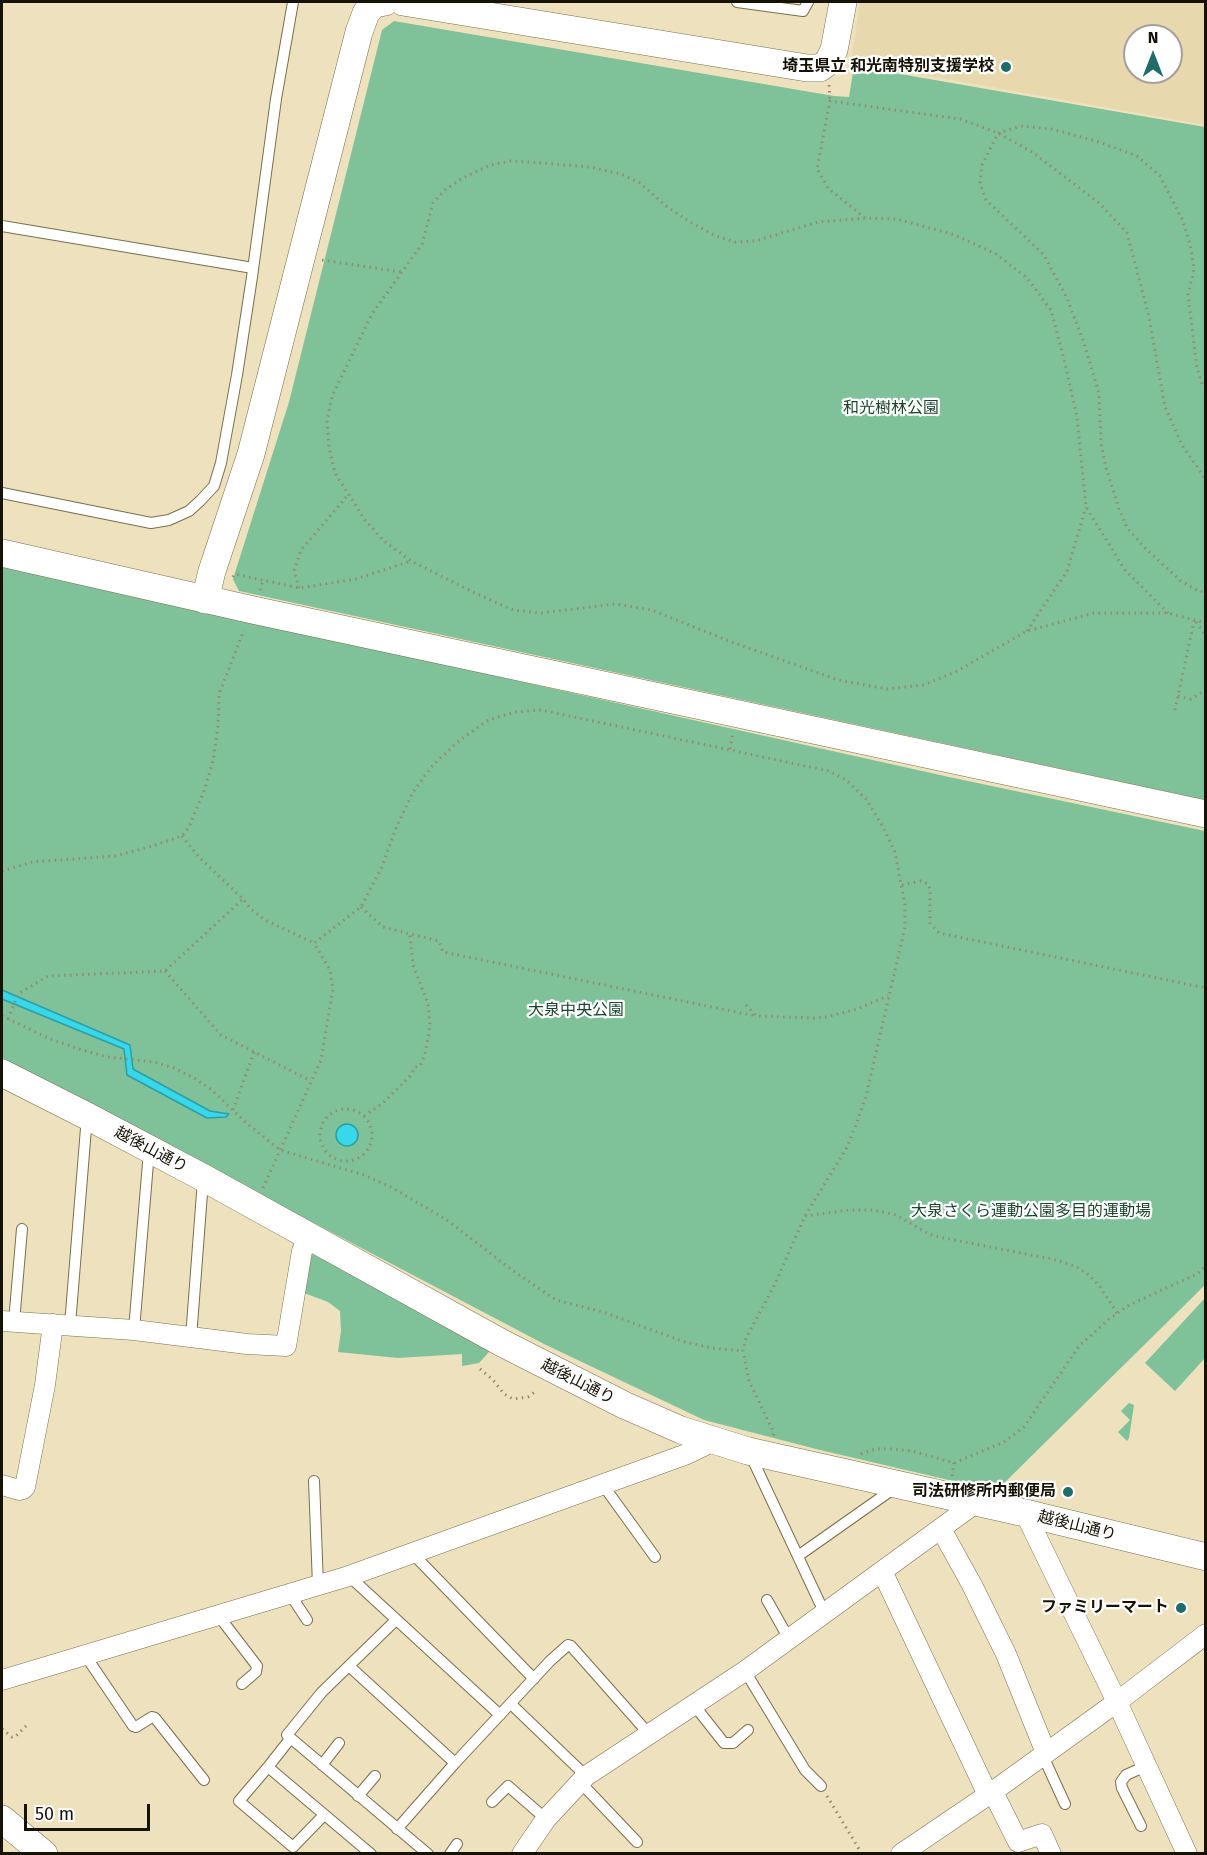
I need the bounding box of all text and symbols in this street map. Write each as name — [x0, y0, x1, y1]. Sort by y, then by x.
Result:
north arrow — [1123, 24, 1183, 84]
text: N — [1148, 28, 1158, 47]
place label: 埼玉県立 和光南特別支援学校 — [782, 57, 994, 77]
marker: 埼玉県立 和光南特別支援学校 — [999, 60, 1013, 74]
park label: 和光樹林公園 — [843, 399, 939, 419]
park label: 大泉中央公園 — [528, 1001, 624, 1021]
street label: 越後山通り — [111, 1123, 191, 1177]
park label: 大泉さくら運動公園多目的運動場 — [911, 1202, 1151, 1222]
street label: 越後山通り — [538, 1355, 618, 1409]
place label: 司法研修所内郵便局 — [912, 1482, 1056, 1502]
marker: 司法研修所内郵便局 — [1061, 1485, 1075, 1499]
street label: 越後山通り — [1036, 1507, 1118, 1545]
place label: ファミリーマート — [1041, 1598, 1169, 1618]
marker: ファミリーマート — [1174, 1601, 1188, 1615]
scale bar — [27, 1792, 153, 1830]
text: 50 m — [35, 1803, 74, 1825]

